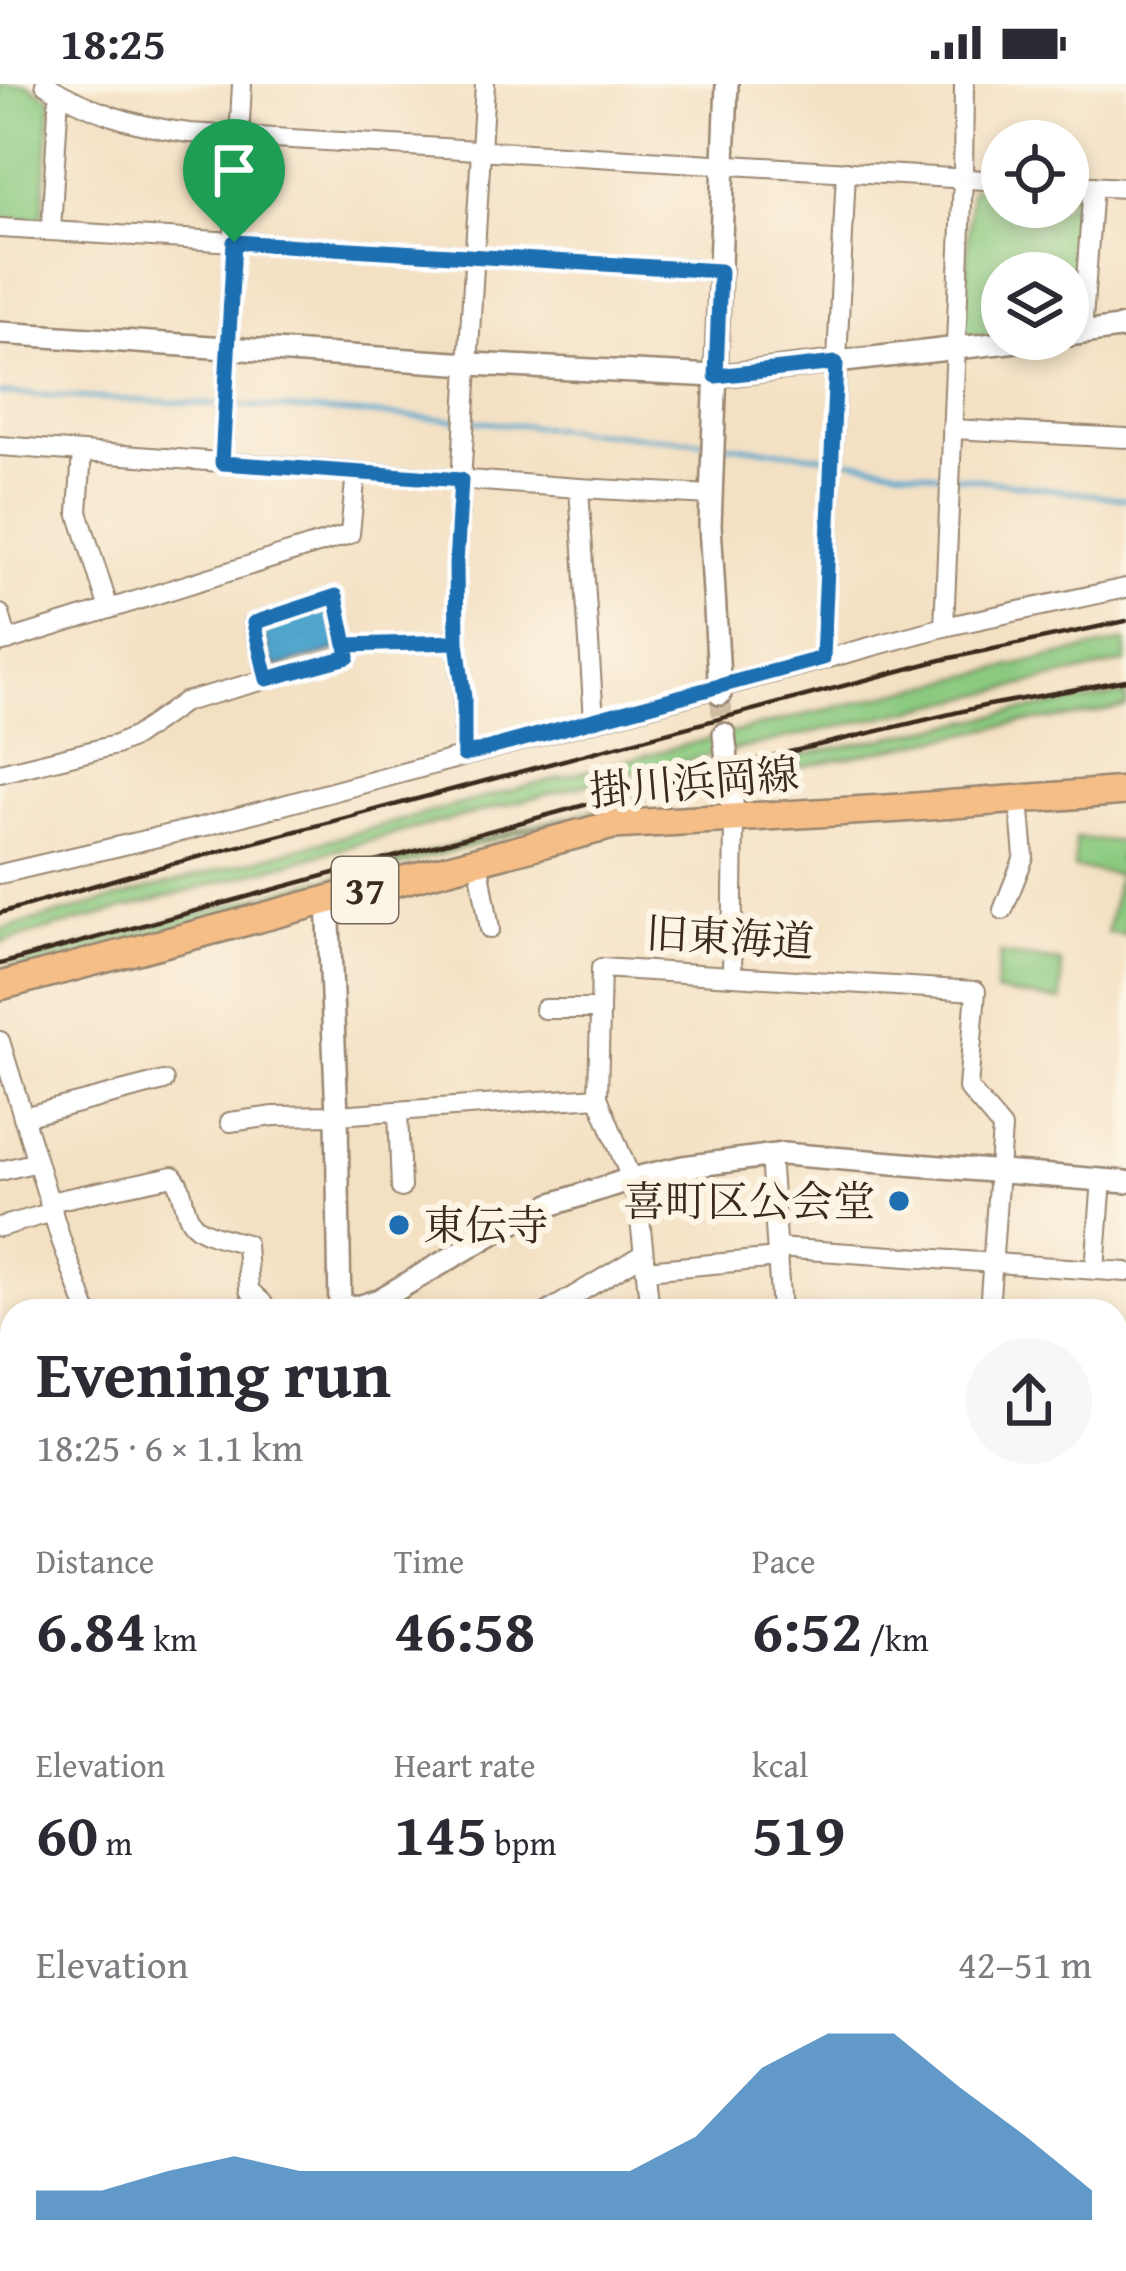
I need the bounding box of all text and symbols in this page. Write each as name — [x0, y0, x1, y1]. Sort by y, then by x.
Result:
text: 18:25 — [60, 10, 166, 75]
pin — [183, 119, 285, 242]
map controls — [981, 120, 1089, 360]
button: locate — [981, 120, 1089, 228]
icon: arrive — [201, 137, 267, 203]
button: layers — [981, 252, 1089, 360]
street label: 掛川浜岡線 — [587, 742, 801, 821]
road number: 37 — [332, 857, 398, 923]
street label: 旧東海道 — [645, 902, 816, 971]
place label: 喜町区公会堂 — [623, 1170, 875, 1231]
marker: 喜町区公会堂 — [886, 1188, 912, 1214]
place label: 東伝寺 — [423, 1194, 549, 1255]
marker: 東伝寺 — [386, 1212, 412, 1238]
text: Evening run — [36, 1324, 391, 1421]
button: share — [966, 1338, 1092, 1464]
text: 18:25 · 6 × 1.1 km — [36, 1418, 303, 1475]
text: Distance — [36, 1537, 154, 1585]
text: Time — [394, 1537, 464, 1585]
text: Pace — [752, 1537, 815, 1585]
text: 6.84 — [36, 1585, 146, 1673]
text: 46:58 — [394, 1585, 535, 1673]
text: 6:52 — [752, 1585, 862, 1673]
text: km — [146, 1615, 197, 1663]
text: /km — [862, 1615, 929, 1663]
text: Elevation — [36, 1741, 165, 1789]
text: Heart rate — [394, 1741, 536, 1789]
text: kcal — [752, 1741, 808, 1789]
text: 60 — [36, 1789, 98, 1877]
text: 145 — [394, 1789, 487, 1877]
text: 519 — [752, 1789, 845, 1877]
text: m — [98, 1819, 132, 1867]
text: bpm — [487, 1819, 556, 1867]
text: Elevation — [36, 1935, 189, 1992]
text: 42–51 m — [958, 1935, 1092, 1992]

